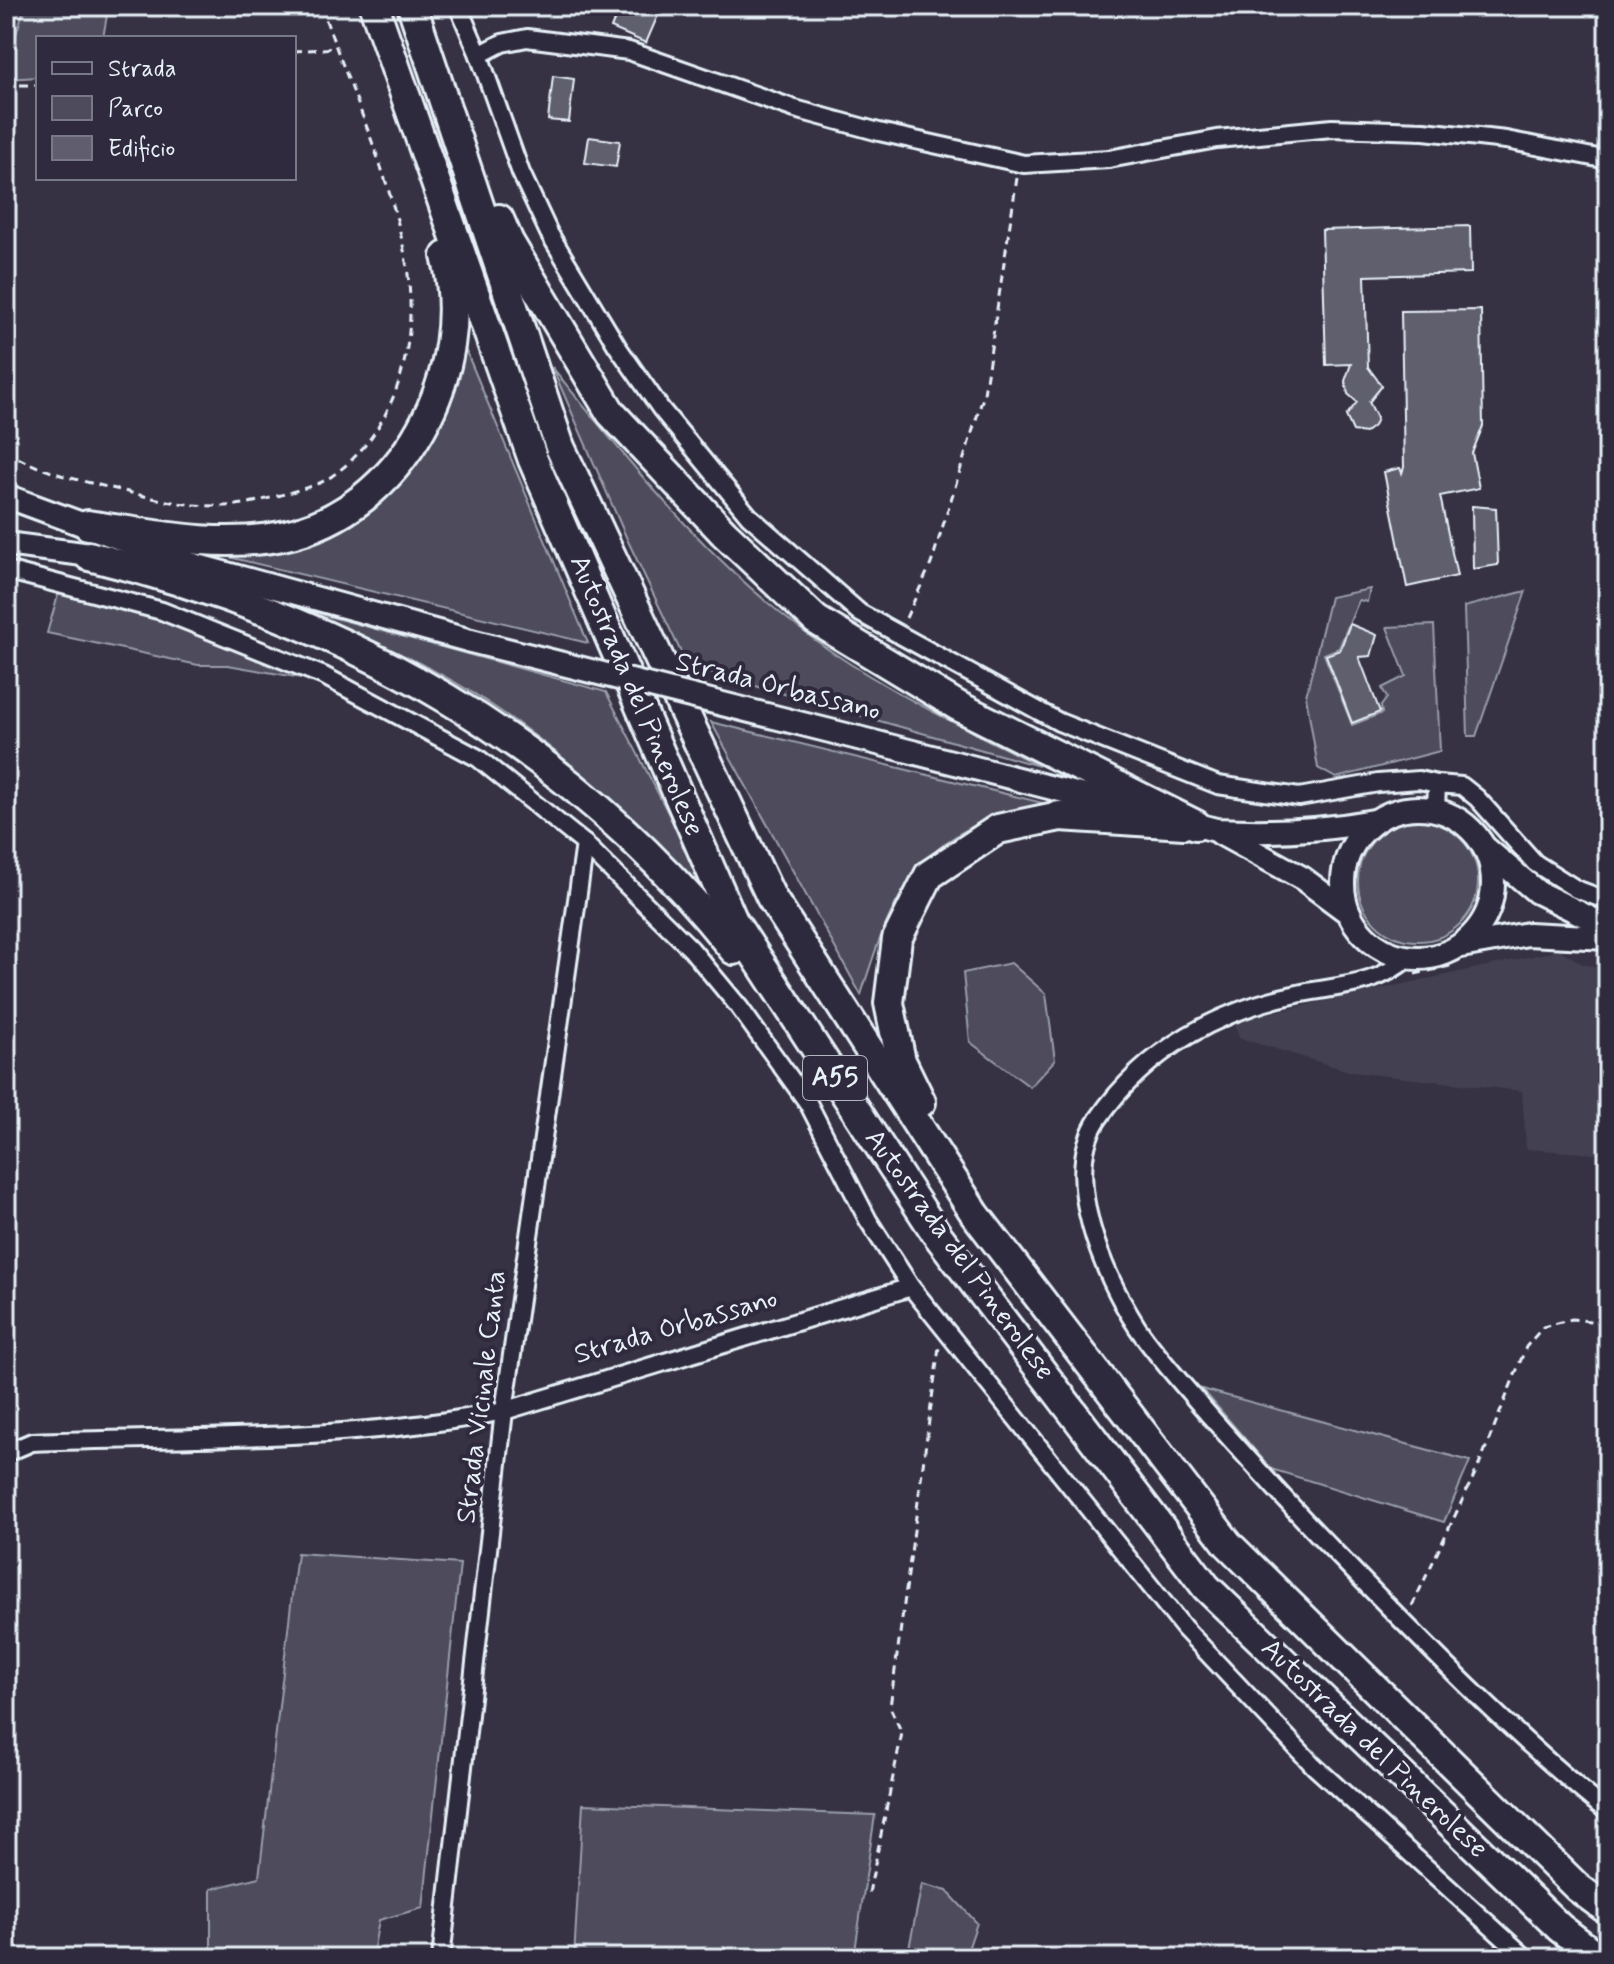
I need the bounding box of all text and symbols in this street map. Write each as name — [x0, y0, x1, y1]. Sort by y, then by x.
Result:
legend — [36, 36, 296, 180]
text: Strada — [108, 54, 177, 85]
text: Parco — [108, 94, 163, 125]
text: Edificio — [108, 134, 175, 165]
street label: Autostrada del Pinerolese — [560, 550, 712, 842]
street label: Strada Orbassano — [672, 644, 884, 730]
road number: A55 — [803, 1056, 867, 1100]
street label: Autostrada del Pinerolese — [855, 1122, 1063, 1388]
street label: Strada Vicinale Canta — [448, 1268, 516, 1526]
street label: Strada Orbassano — [570, 1280, 782, 1374]
street label: Autostrada del Pinerolese — [1252, 1631, 1496, 1867]

